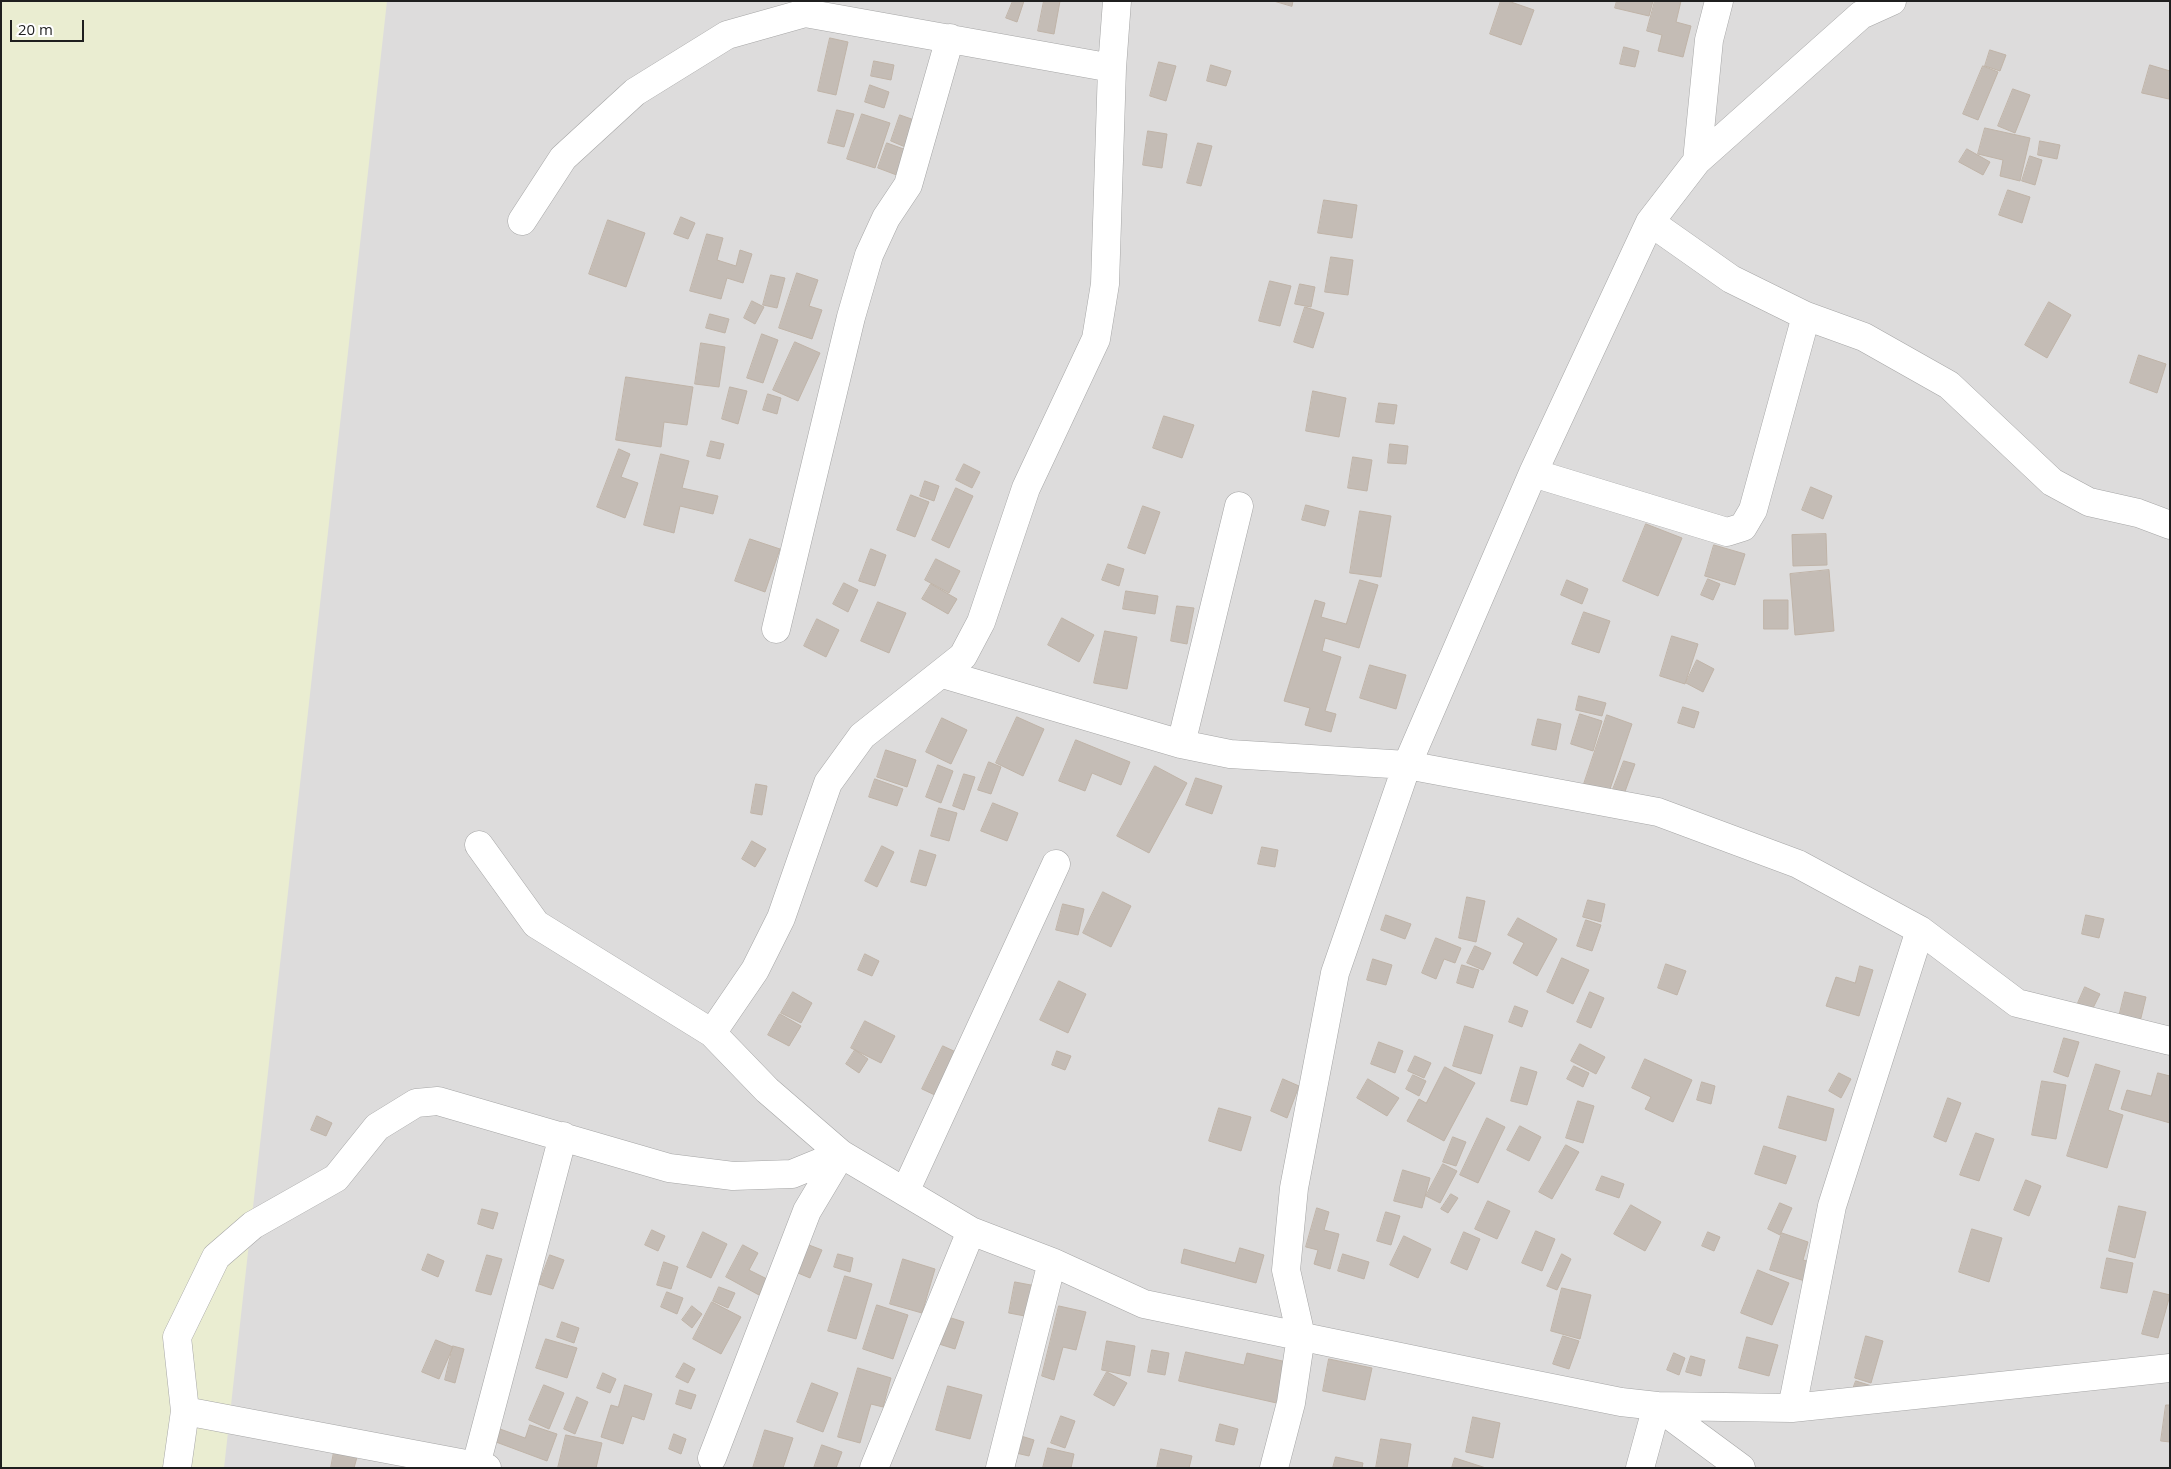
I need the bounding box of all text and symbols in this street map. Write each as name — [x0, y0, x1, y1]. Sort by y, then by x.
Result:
scale bar — [12, 10, 86, 42]
text: 20 m — [18, 19, 53, 39]

